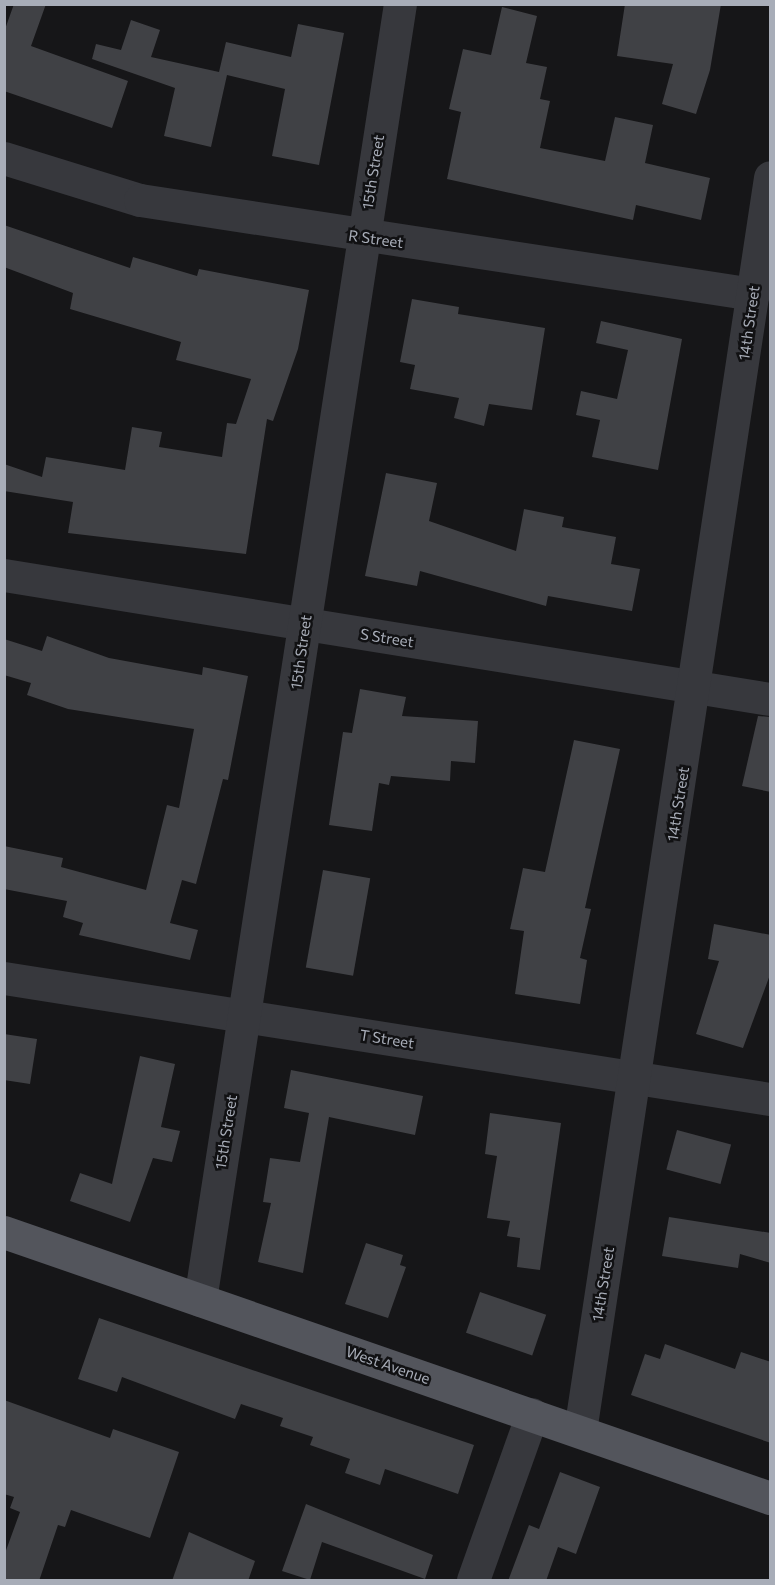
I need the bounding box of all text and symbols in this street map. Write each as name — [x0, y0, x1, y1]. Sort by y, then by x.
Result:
street label: 15th Street — [358, 134, 388, 210]
street label: R Street — [347, 226, 405, 252]
street label: 14th Street — [735, 284, 763, 362]
street label: 15th Street — [287, 614, 315, 690]
street label: S Street — [359, 625, 415, 651]
street label: 14th Street — [663, 765, 693, 843]
street label: T Street — [358, 1026, 416, 1052]
street label: 15th Street — [211, 1094, 241, 1170]
street label: 14th Street — [588, 1245, 618, 1323]
street label: West Avenue — [343, 1342, 433, 1388]

